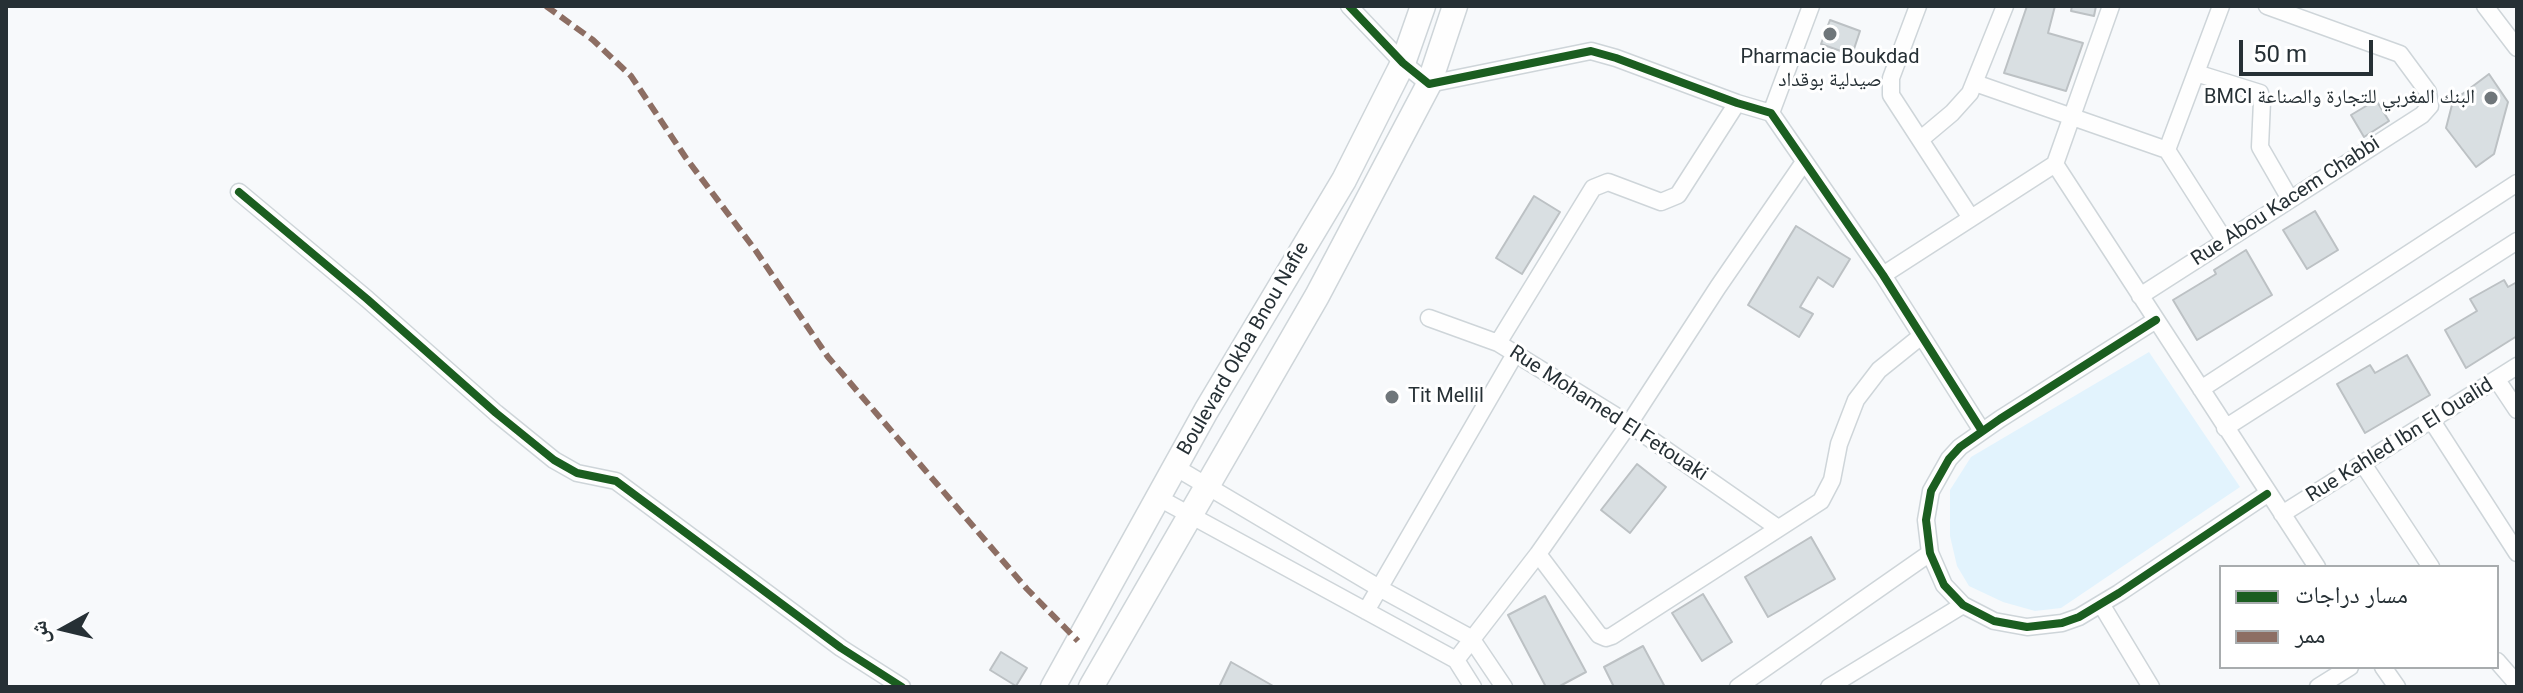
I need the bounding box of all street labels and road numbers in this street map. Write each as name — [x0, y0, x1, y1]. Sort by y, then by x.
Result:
street label: Rue Abou Kacem Chabbi — [2187, 132, 2385, 272]
street label: Boulevard Okba Bnou Nafie — [1173, 238, 1315, 460]
street label: Rue Mohamed El Fetouaki — [1504, 341, 1712, 487]
street label: Rue Kahled Ibn El Oualid — [2302, 374, 2498, 508]

